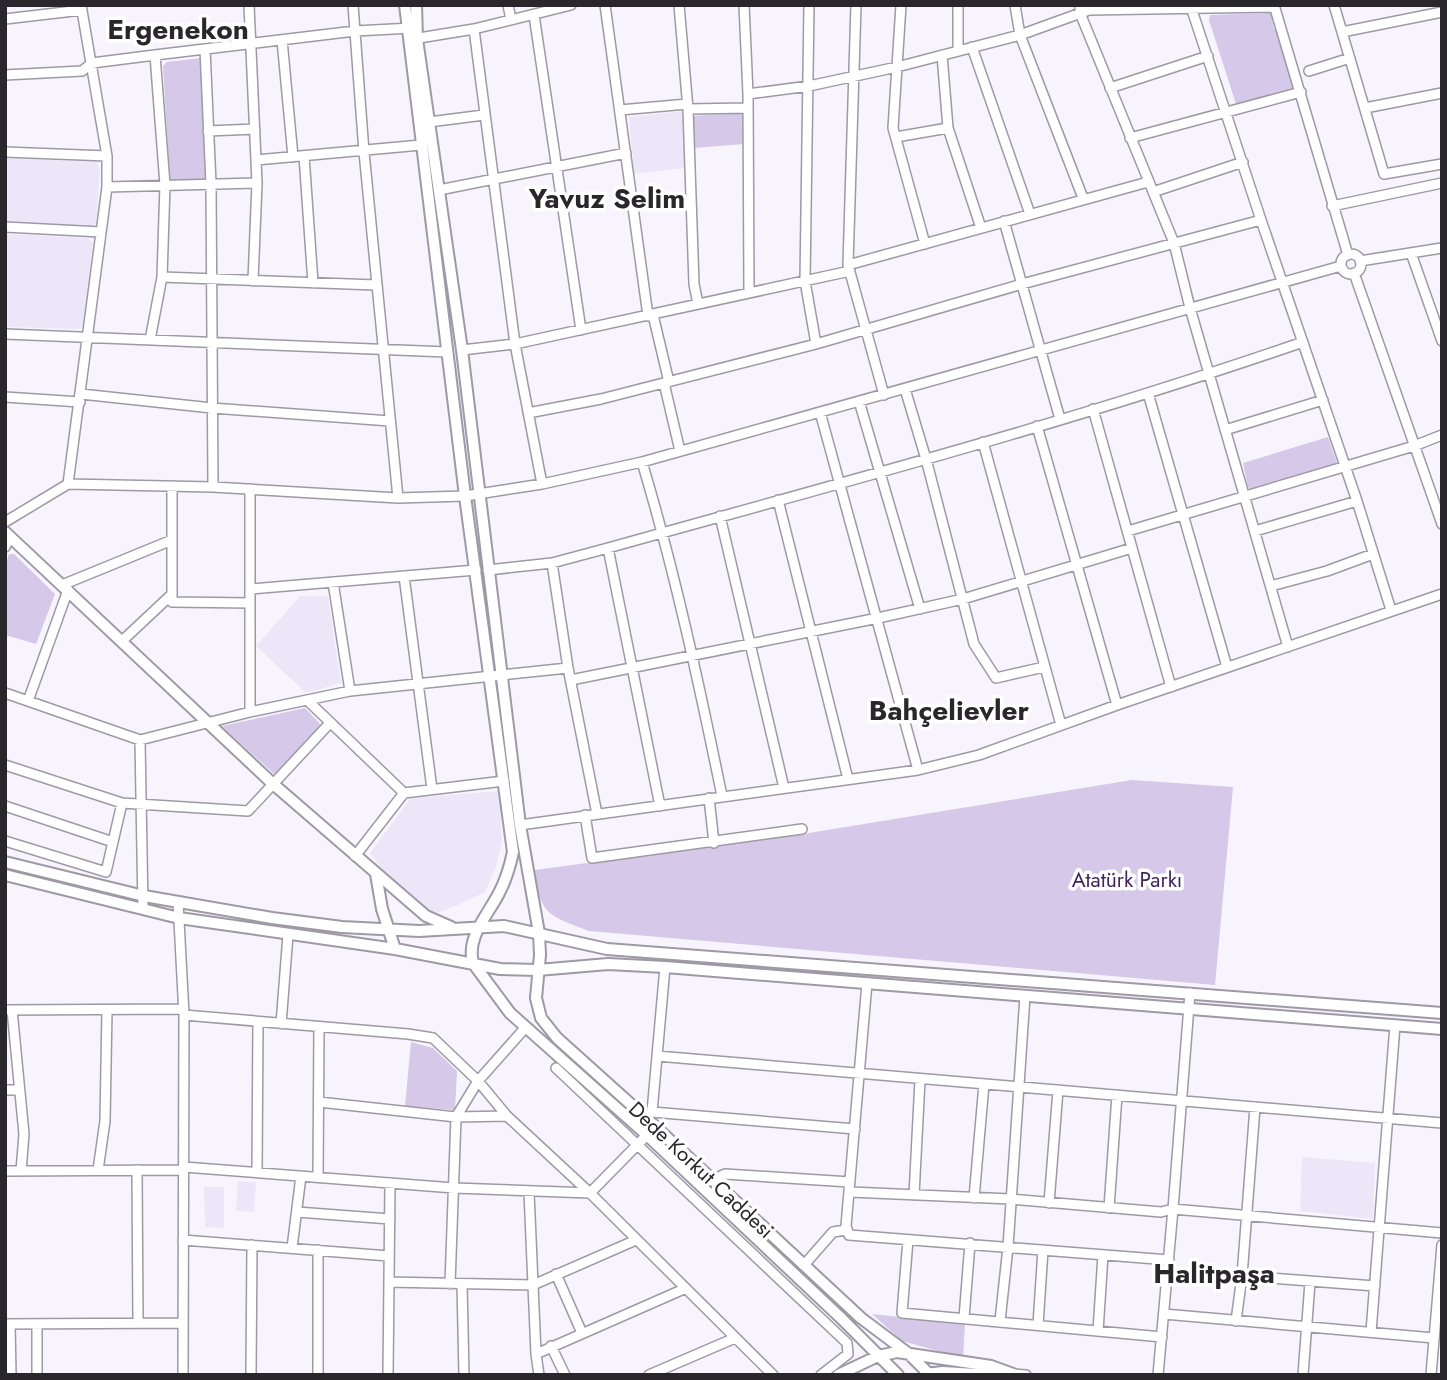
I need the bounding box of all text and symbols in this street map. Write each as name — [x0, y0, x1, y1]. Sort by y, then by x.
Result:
district label: Ergenekon — [107, 9, 249, 50]
district label: Yavuz Selim — [528, 178, 685, 219]
district label: Bahçelievler — [869, 690, 1030, 731]
park label: Atatürk Parkı — [1072, 865, 1182, 895]
street label: Dede Korkut Caddesi — [622, 1095, 780, 1245]
district label: Halitpaşa — [1153, 1253, 1275, 1294]

